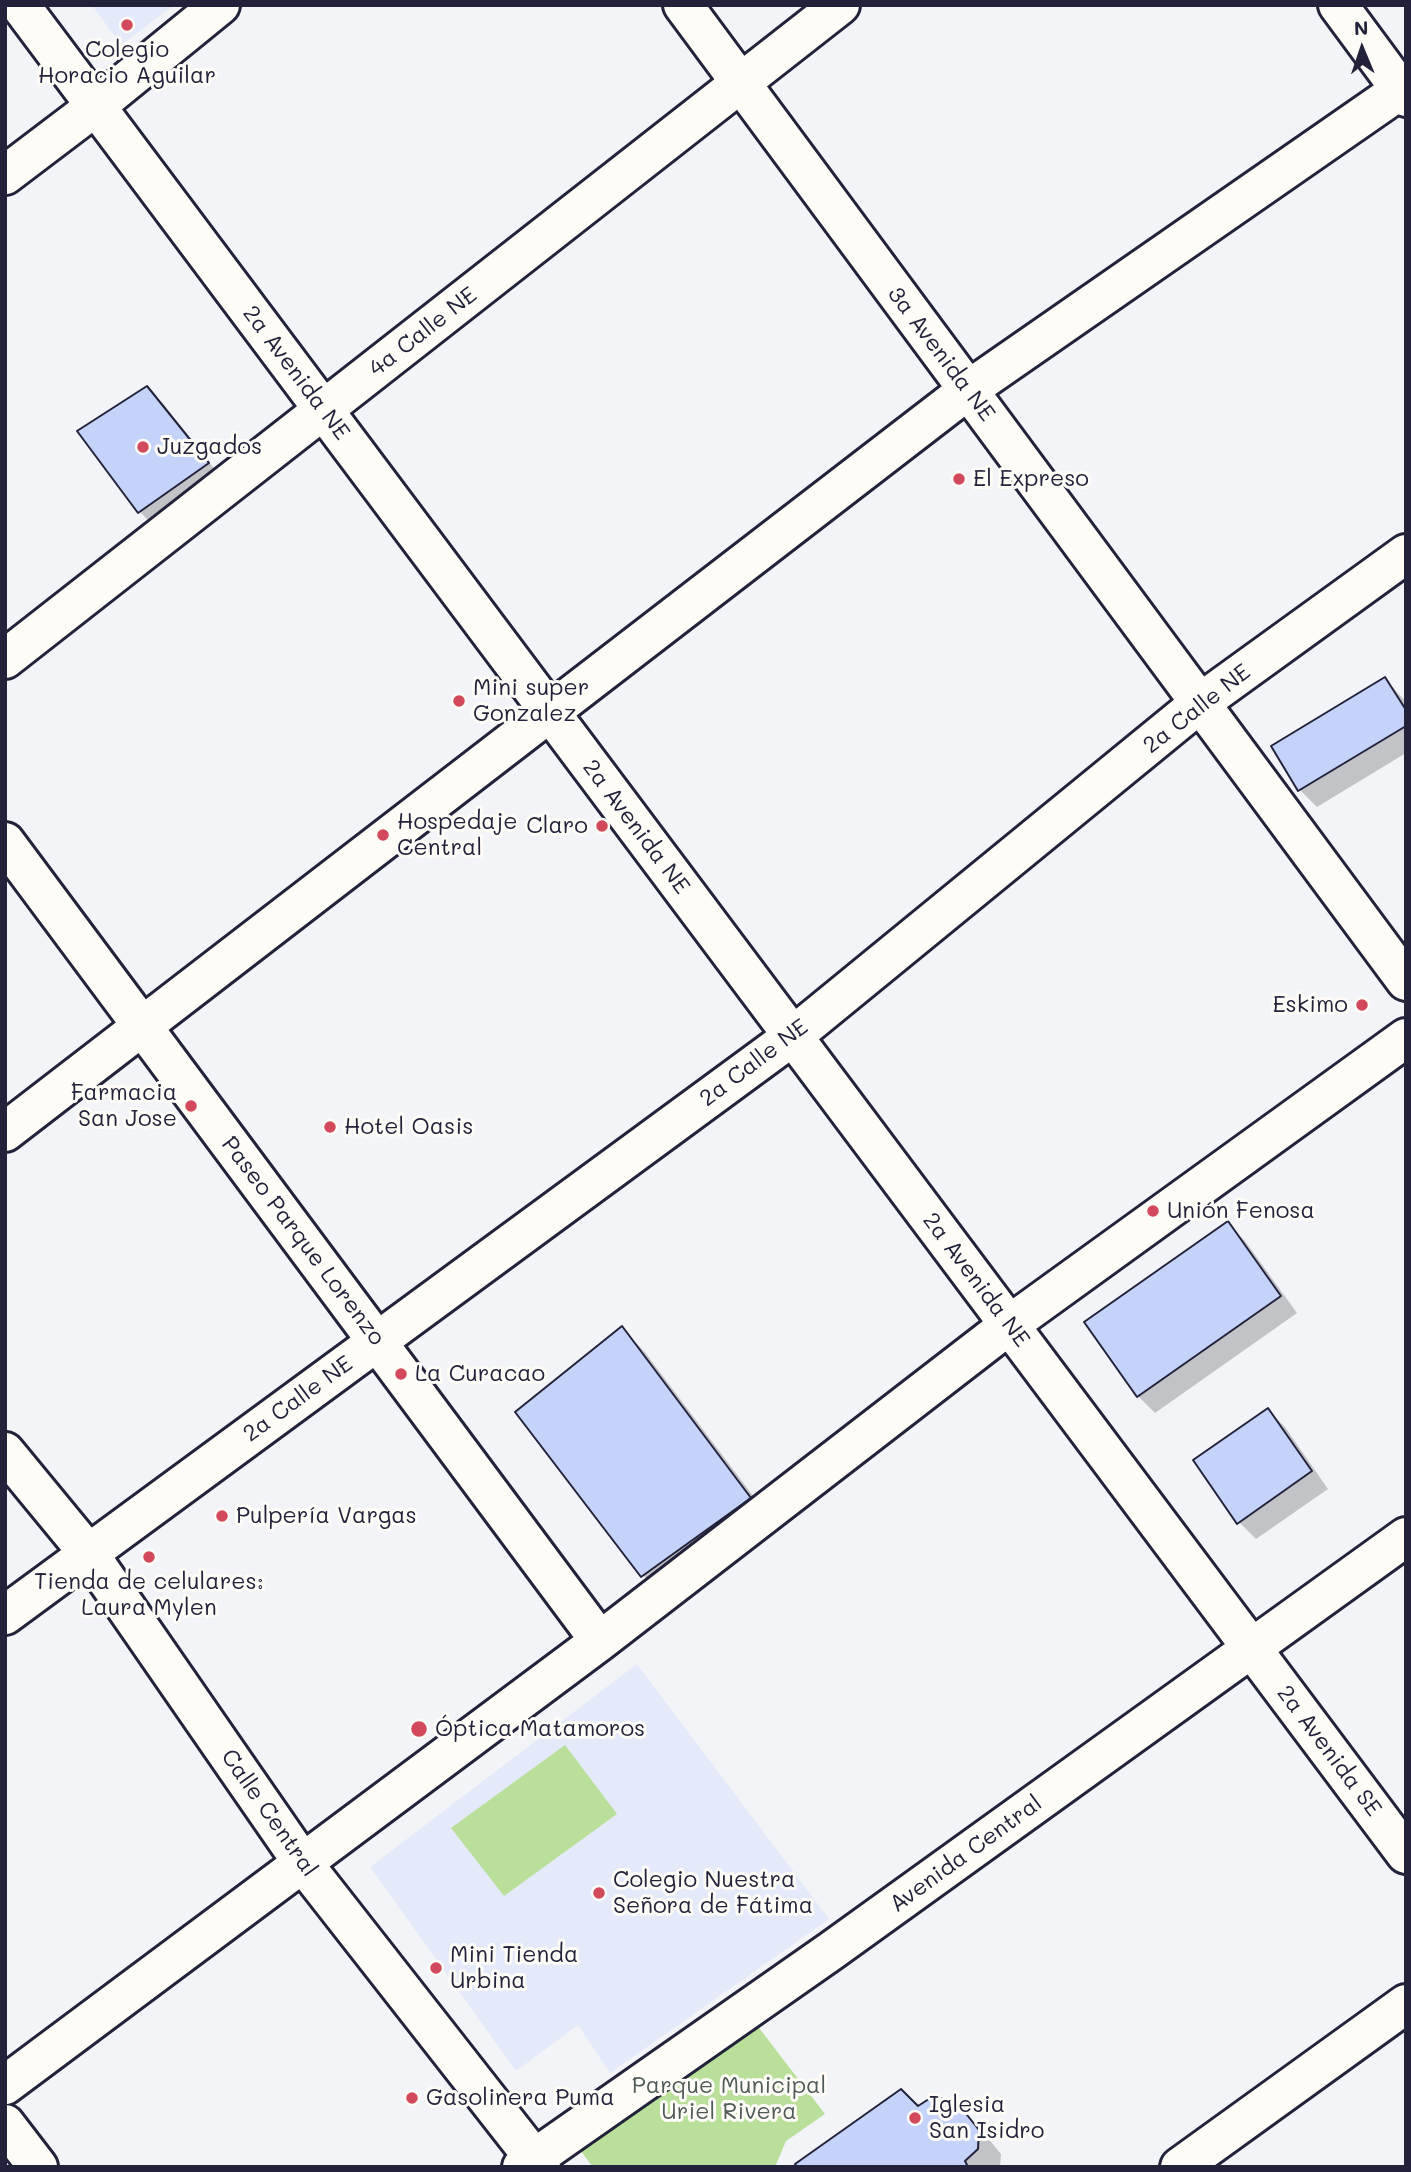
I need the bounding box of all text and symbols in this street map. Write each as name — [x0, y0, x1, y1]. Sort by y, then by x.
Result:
north arrow — [1327, 14, 1397, 84]
text: N — [1354, 15, 1369, 40]
marker: Colegio Horacio Aguilar — [119, 17, 135, 33]
place label: Colegio Horacio Aguilar — [38, 36, 216, 90]
street label: 4a Calle NE — [364, 281, 482, 383]
street label: 3a Avenida NE — [881, 281, 1001, 427]
street label: 2a Avenida NE — [237, 301, 355, 445]
place label: Juzgados — [157, 433, 262, 461]
marker: Juzgados — [135, 439, 151, 455]
place label: El Expreso — [973, 465, 1089, 493]
marker: El Expreso — [951, 471, 967, 487]
street label: 2a Calle NE — [1138, 659, 1256, 759]
place label: Mini super Gonzalez — [473, 674, 589, 728]
marker: Mini super Gonzalez — [451, 693, 467, 709]
street label: 2a Avenida NE — [577, 755, 695, 899]
place label: Hospedaje Central — [397, 808, 518, 862]
place label: Claro — [526, 812, 588, 840]
marker: Claro — [594, 818, 610, 834]
marker: Hospedaje Central — [375, 827, 391, 843]
place label: Eskimo — [1272, 991, 1348, 1019]
marker: Eskimo — [1354, 997, 1370, 1013]
street label: 2a Calle NE — [694, 1013, 814, 1113]
place label: Farmacia San Jose — [71, 1079, 177, 1133]
marker: Farmacia San Jose — [183, 1098, 199, 1114]
place label: Hotel Oasis — [344, 1113, 473, 1141]
marker: Hotel Oasis — [322, 1119, 338, 1135]
street label: Paseo Parque Lorenzo — [215, 1131, 391, 1351]
place label: Unión Fenosa — [1167, 1197, 1315, 1225]
marker: Unión Fenosa — [1145, 1203, 1161, 1219]
street label: 2a Avenida NE — [917, 1208, 1035, 1352]
street label: 2a Calle NE — [238, 1350, 358, 1448]
place label: La Curacao — [415, 1360, 545, 1388]
marker: La Curacao — [393, 1366, 409, 1382]
place label: Pulpería Vargas — [236, 1502, 417, 1530]
marker: Pulpería Vargas — [214, 1508, 230, 1524]
marker: Tienda de celulares: Laura Mylen — [141, 1549, 157, 1565]
place label: Tienda de celulares: Laura Mylen — [34, 1568, 264, 1622]
street label: 2a Avenida SE — [1271, 1680, 1387, 1822]
place label: Óptica Matamoros — [435, 1715, 645, 1743]
marker: Óptica Matamoros — [409, 1719, 429, 1739]
street label: Calle Central — [215, 1744, 323, 1882]
street label: Avenida Central — [885, 1790, 1047, 1918]
place label: Colegio Nuestra Señora de Fátima — [613, 1866, 813, 1920]
marker: Colegio Nuestra Señora de Fátima — [591, 1885, 607, 1901]
place label: Mini Tienda Urbina — [450, 1941, 578, 1995]
marker: Mini Tienda Urbina — [428, 1960, 444, 1976]
park label: Parque Municipal Uriel Rivera — [632, 2072, 826, 2126]
place label: Gasolinera Puma — [426, 2084, 615, 2112]
marker: Gasolinera Puma — [404, 2090, 420, 2106]
place label: Iglesia San Isidro — [929, 2091, 1044, 2145]
marker: Iglesia San Isidro — [907, 2110, 923, 2126]

